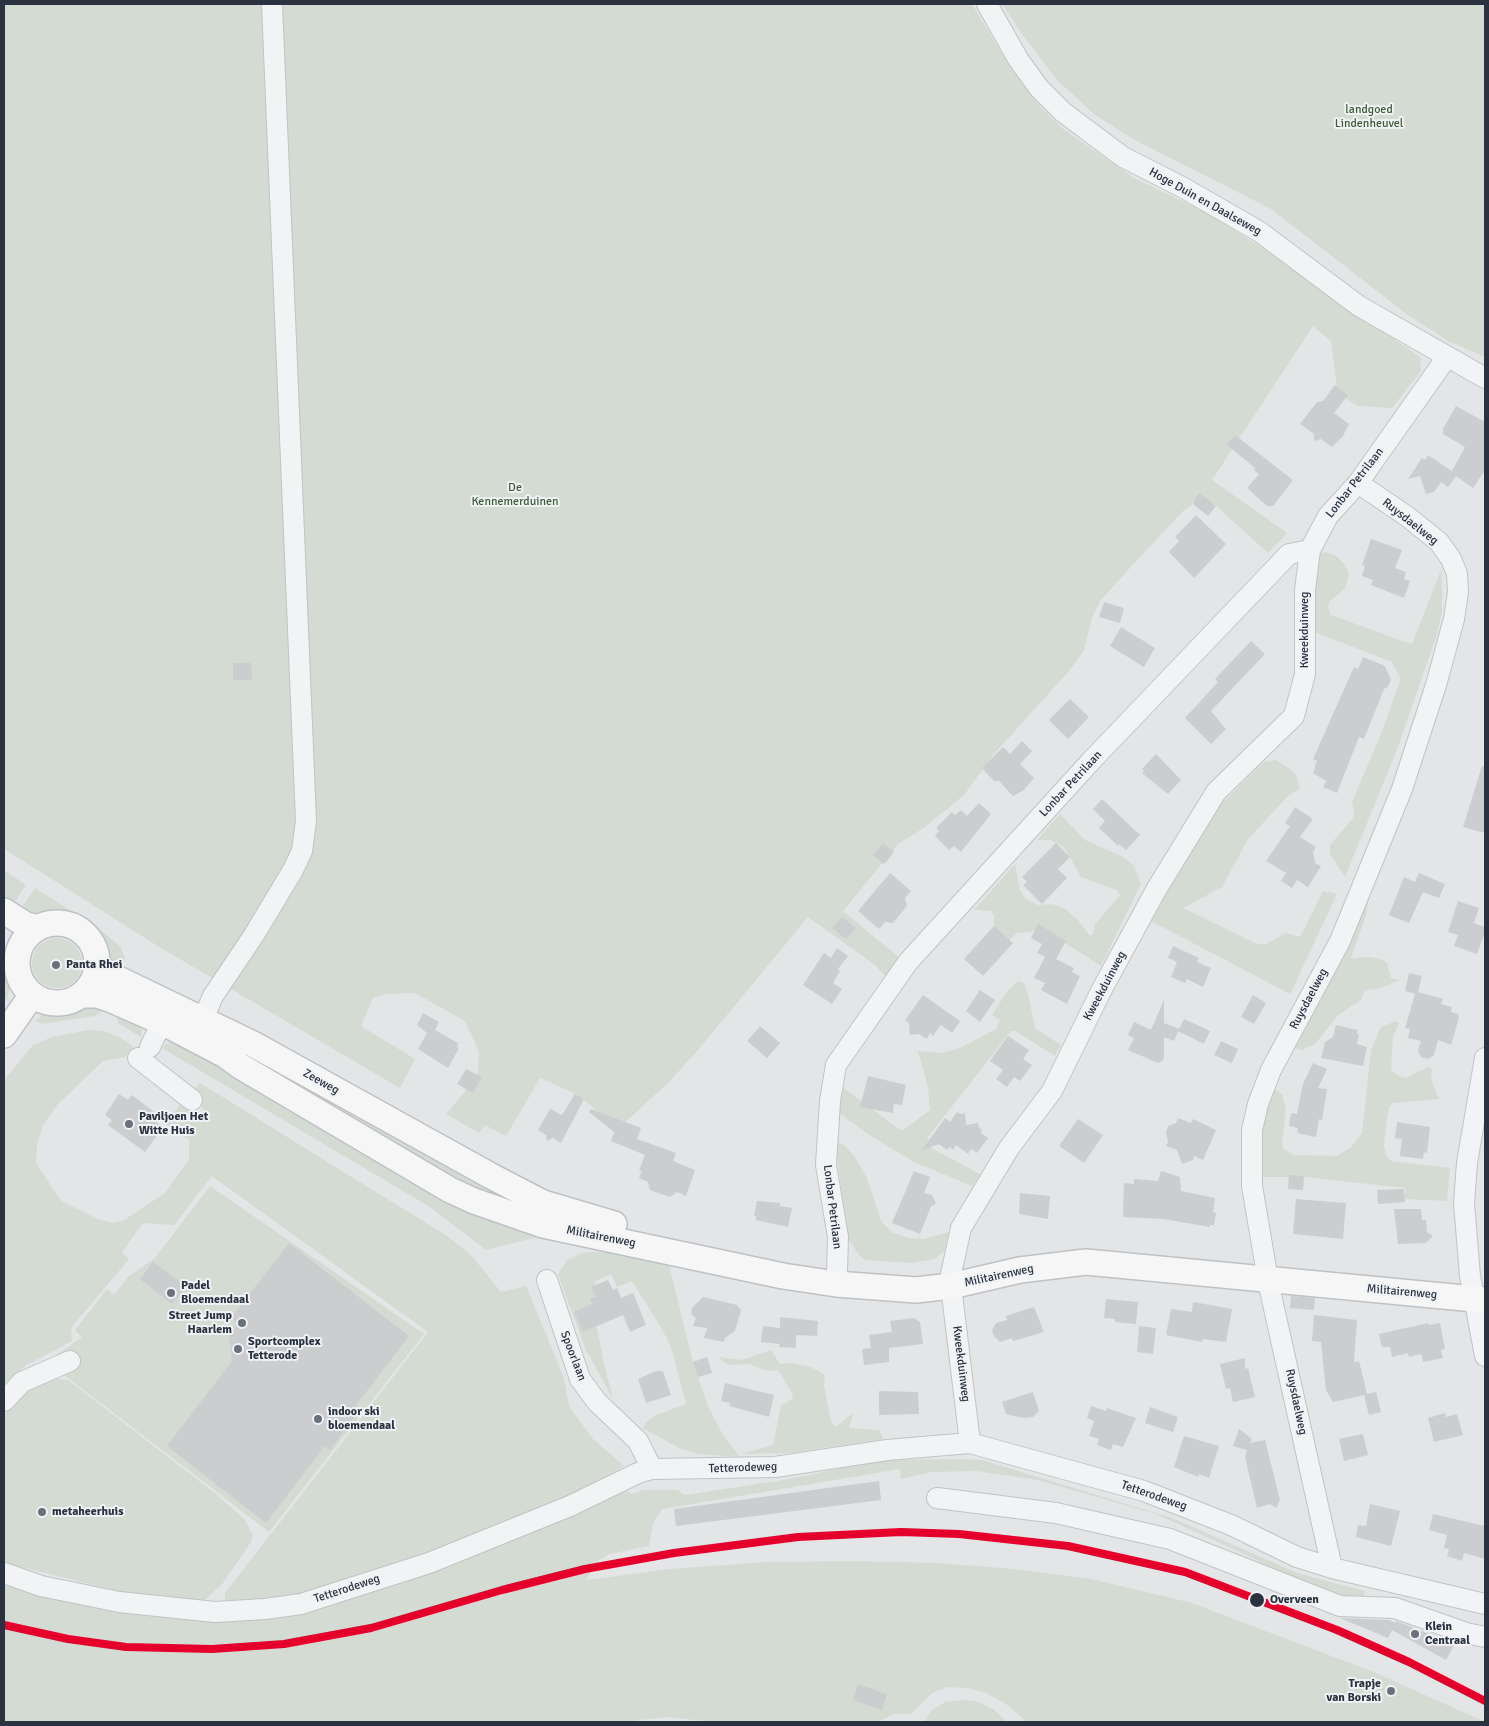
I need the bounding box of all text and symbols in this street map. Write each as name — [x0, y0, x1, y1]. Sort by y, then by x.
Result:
park label: landgoed Lindenheuvel — [1335, 103, 1403, 131]
street label: Hoge Duin en Daalseweg — [1146, 165, 1264, 239]
street label: Lonbar Petrilaan — [1323, 445, 1387, 521]
park label: De Kennemerduinen — [471, 481, 559, 509]
street label: Ruysdaelweg — [1379, 496, 1441, 548]
street label: Kweekduinweg — [1298, 592, 1312, 668]
street label: Lonbar Petrilaan — [1037, 748, 1105, 820]
street label: Kweekduinweg — [1081, 949, 1129, 1023]
place label: Panta Rhei — [66, 958, 122, 972]
marker: Panta Rhei — [50, 959, 62, 971]
street label: Ruysdaelweg — [1287, 966, 1331, 1032]
street label: Zeeweg — [300, 1066, 342, 1098]
place label: Paviljoen Het Witte Huis — [139, 1110, 208, 1138]
marker: Paviljoen Het Witte Huis — [123, 1118, 135, 1130]
street label: Lonbar Petrilaan — [820, 1164, 844, 1250]
street label: Militairenweg — [565, 1223, 637, 1251]
street label: Militairenweg — [963, 1262, 1035, 1290]
place label: Padel Bloemendaal — [181, 1279, 249, 1307]
street label: Militairenweg — [1366, 1282, 1438, 1302]
marker: Padel Bloemendaal — [165, 1287, 177, 1299]
place label: Street Jump Haarlem — [169, 1309, 232, 1337]
marker: Street Jump Haarlem — [236, 1317, 248, 1329]
street label: Kweekduinweg — [949, 1325, 973, 1403]
street label: Spoorlaan — [557, 1329, 589, 1383]
place label: Sportcomplex Tetterode — [248, 1335, 320, 1363]
marker: Sportcomplex Tetterode — [232, 1343, 244, 1355]
street label: Ruysdaelweg — [1282, 1368, 1310, 1436]
place label: indoor ski bloemendaal — [328, 1405, 395, 1433]
marker: indoor ski bloemendaal — [312, 1413, 324, 1425]
street label: Tetterodeweg — [708, 1460, 778, 1476]
street label: Tetterodeweg — [1119, 1478, 1189, 1514]
place label: metaheerhuis — [52, 1505, 123, 1519]
marker: metaheerhuis — [36, 1506, 48, 1518]
street label: Tetterodeweg — [312, 1572, 382, 1606]
marker: Overveen — [1248, 1591, 1266, 1609]
place label: Overveen — [1270, 1593, 1319, 1607]
place label: Klein Centraal — [1425, 1620, 1470, 1648]
marker: Klein Centraal — [1409, 1628, 1421, 1640]
place label: Trapje van Borski — [1326, 1677, 1381, 1705]
marker: Trapje van Borski — [1385, 1685, 1397, 1697]

